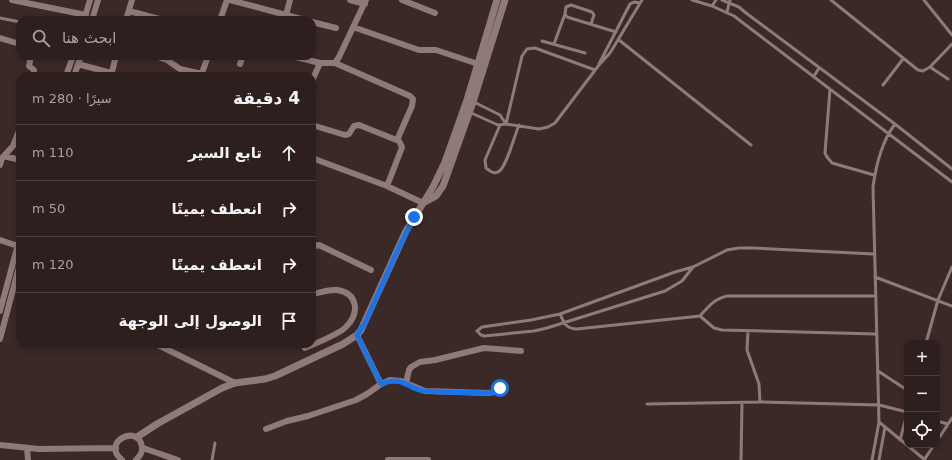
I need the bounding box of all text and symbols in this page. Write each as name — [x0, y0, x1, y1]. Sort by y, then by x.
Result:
search box — [16, 16, 316, 60]
icon: search — [30, 27, 52, 49]
text: ابحث هنا — [62, 29, 117, 47]
text: 4 دقيقة — [233, 88, 300, 108]
text: سيرًا · 280 m — [32, 91, 112, 106]
icon: ahead — [278, 142, 300, 164]
text: تابع السير — [188, 144, 262, 162]
text: 110 m — [32, 145, 74, 160]
icon: right — [278, 198, 300, 220]
text: انعطف يمينًا — [171, 200, 262, 218]
text: 50 m — [32, 201, 65, 216]
route end — [405, 208, 423, 226]
icon: right — [278, 254, 300, 276]
text: انعطف يمينًا — [171, 256, 262, 274]
text: 120 m — [32, 257, 74, 272]
icon: arrive — [278, 310, 300, 332]
text: الوصول إلى الوجهة — [119, 312, 262, 330]
map controls — [904, 340, 940, 448]
button: + — [904, 340, 940, 376]
button: − — [904, 376, 940, 412]
route start — [491, 379, 509, 397]
button: locate — [904, 412, 940, 448]

